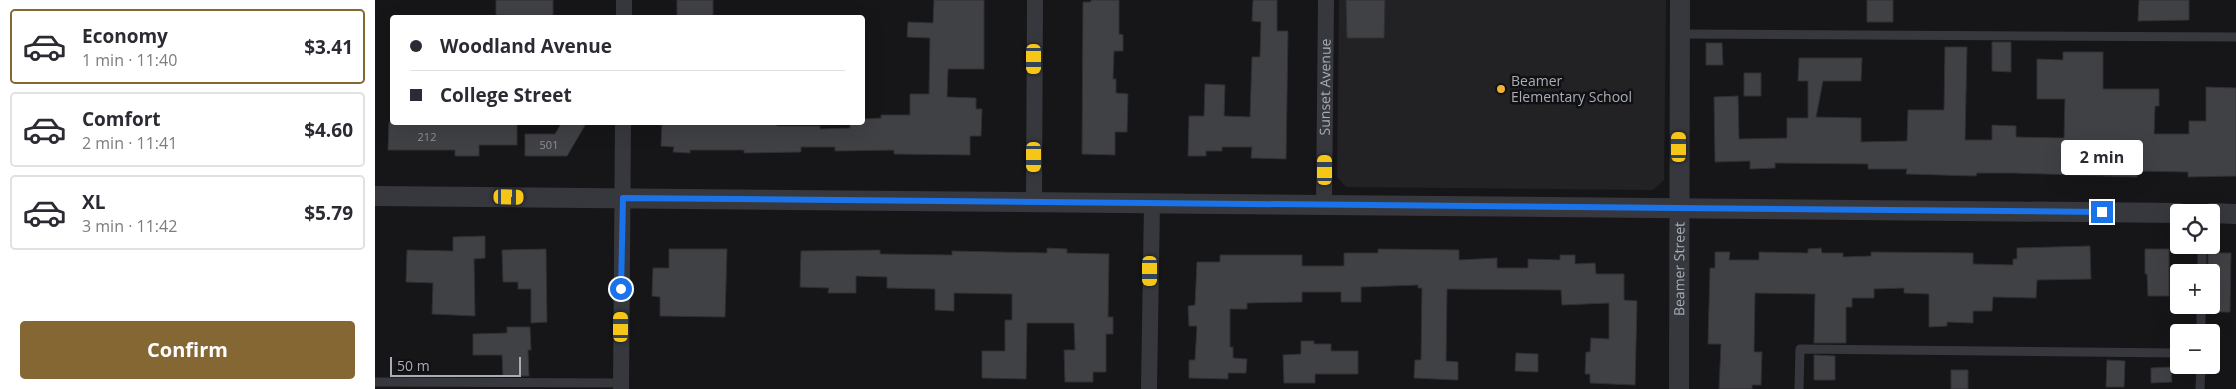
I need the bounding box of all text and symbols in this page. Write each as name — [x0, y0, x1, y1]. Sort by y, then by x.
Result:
text: Economy — [82, 23, 168, 49]
icon: car — [22, 24, 67, 69]
text: Woodland Avenue — [440, 33, 612, 59]
text: $3.41 — [304, 34, 353, 60]
street label: Sunset Avenue — [1315, 38, 1335, 136]
car — [1026, 44, 1041, 74]
text: 1 min · 11:40 — [82, 49, 177, 71]
place label: Beamer Elementary School — [1511, 71, 1632, 106]
text: College Street — [440, 82, 572, 108]
marker: Beamer Elementary School — [1495, 83, 1507, 95]
text: Comfort — [82, 106, 161, 132]
icon: car — [22, 107, 67, 152]
text: $4.60 — [304, 117, 353, 143]
house number: 212 — [418, 129, 436, 144]
text: 2 min · 11:41 — [82, 132, 177, 154]
car — [1671, 132, 1686, 162]
house number: 501 — [540, 137, 558, 152]
callout: 2 min — [2061, 140, 2143, 174]
car — [1026, 142, 1041, 172]
text: 2 min — [2080, 146, 2124, 168]
car — [1317, 155, 1332, 185]
text: XL — [82, 189, 105, 215]
car — [493, 189, 524, 205]
icon: car — [22, 190, 67, 235]
text: $5.79 — [304, 200, 353, 226]
route end — [2091, 201, 2113, 223]
map controls — [2170, 204, 2220, 374]
button: locate — [2170, 204, 2220, 254]
text: 3 min · 11:42 — [82, 215, 177, 237]
street label: Beamer Street — [1669, 222, 1688, 316]
car — [1142, 256, 1157, 286]
button: + — [2170, 264, 2220, 314]
route start — [610, 278, 632, 300]
car — [613, 312, 628, 342]
button: Confirm — [20, 321, 355, 379]
button: − — [2170, 324, 2220, 374]
scale bar — [390, 354, 521, 377]
text: 50 m — [397, 356, 430, 375]

